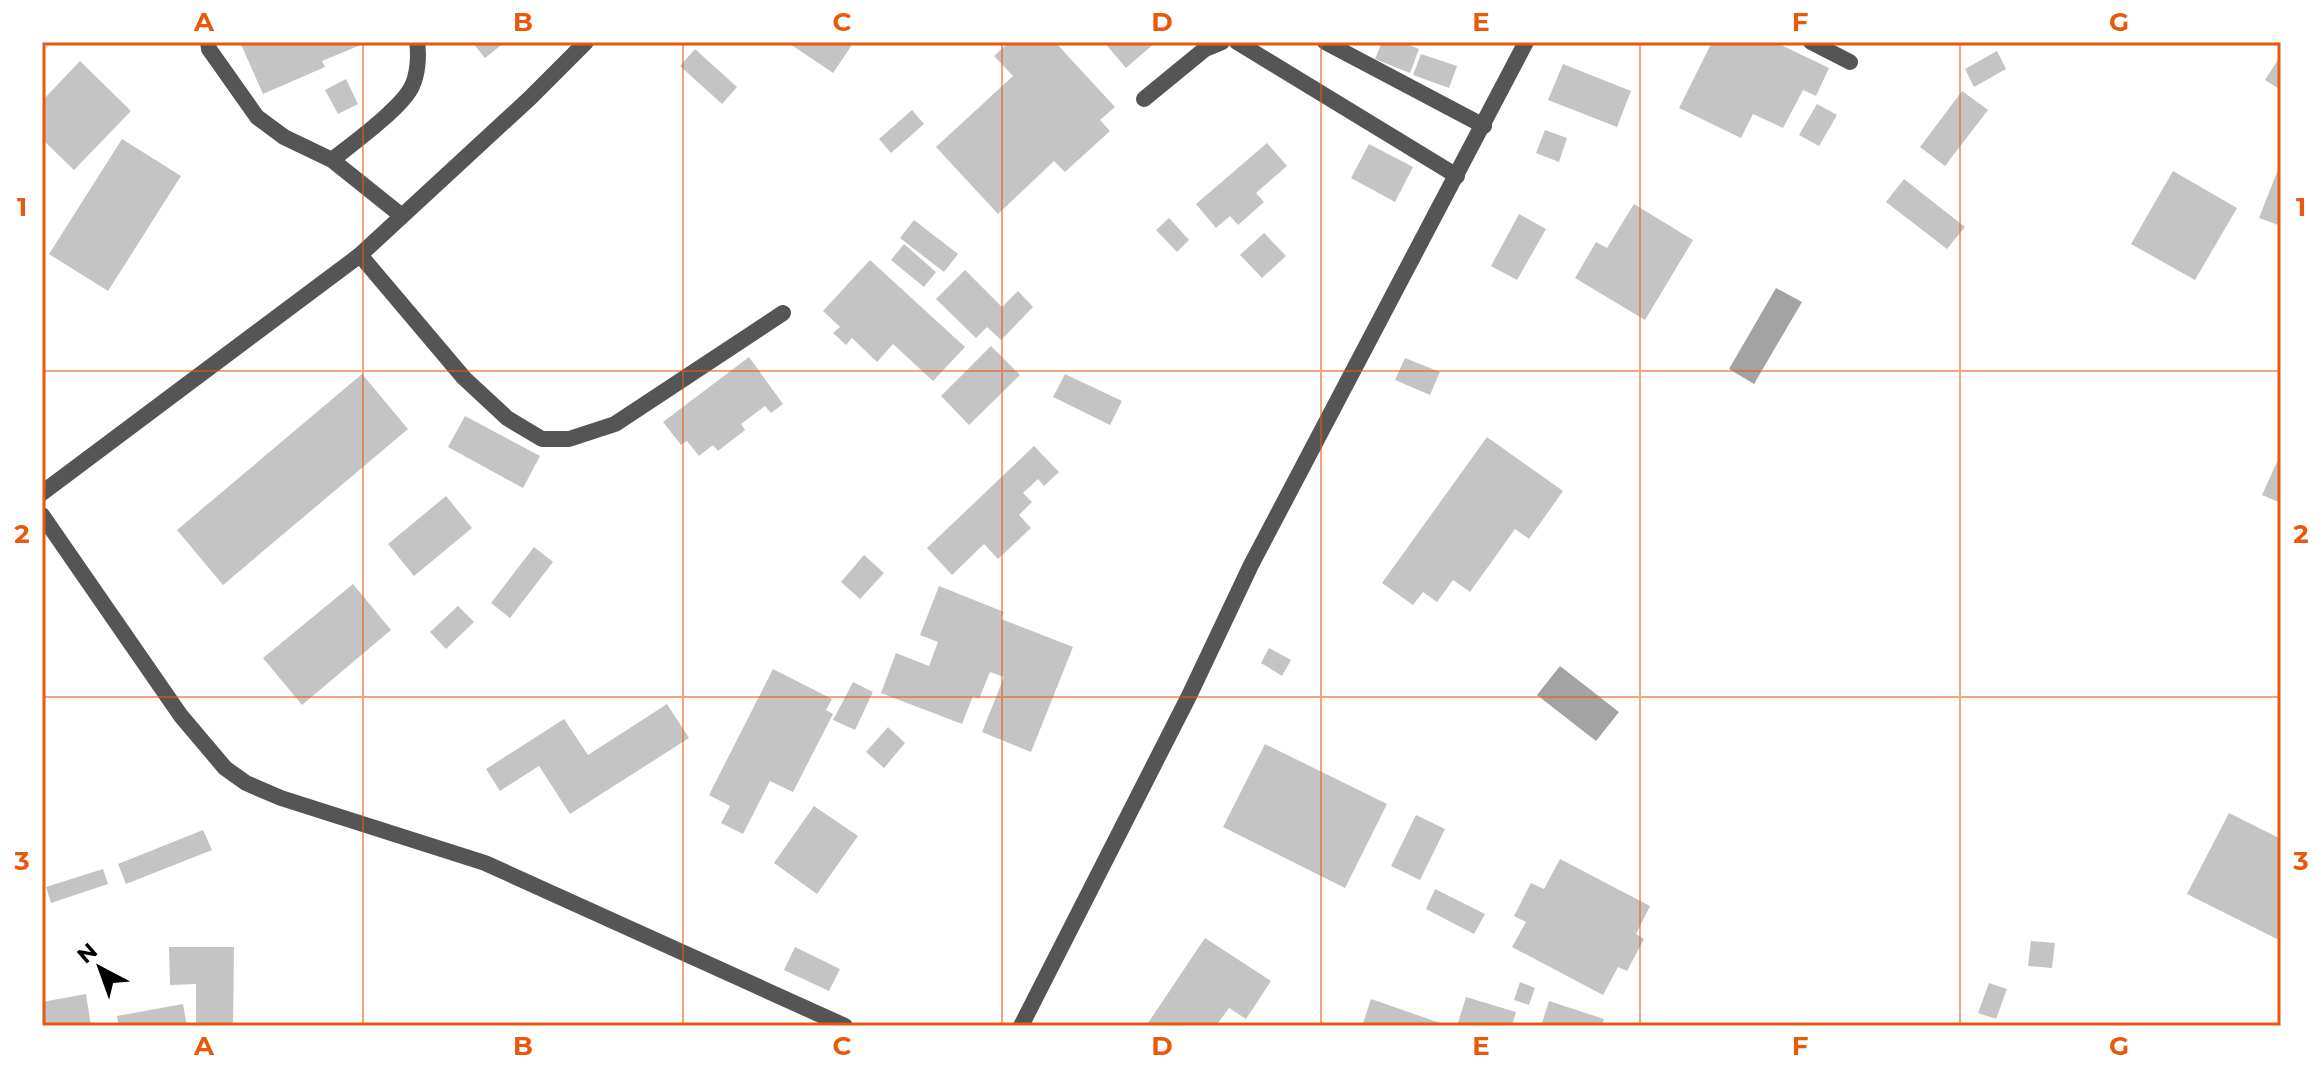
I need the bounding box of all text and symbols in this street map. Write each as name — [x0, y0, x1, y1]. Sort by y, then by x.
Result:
text: A — [193, 6, 215, 38]
text: B — [513, 6, 533, 38]
text: C — [833, 6, 852, 38]
text: D — [1151, 6, 1173, 38]
text: E — [1472, 6, 1490, 38]
text: F — [1792, 6, 1808, 38]
text: G — [2109, 6, 2129, 38]
text: 1 — [17, 191, 27, 223]
text: 1 — [2296, 191, 2306, 223]
text: 2 — [14, 518, 30, 550]
text: 2 — [2293, 518, 2309, 550]
text: 3 — [13, 845, 30, 877]
text: 3 — [2292, 845, 2309, 877]
north arrow — [60, 928, 140, 1008]
text: N — [72, 937, 103, 969]
text: A — [193, 1030, 215, 1062]
text: B — [513, 1030, 533, 1062]
text: C — [833, 1030, 852, 1062]
text: D — [1151, 1030, 1173, 1062]
text: E — [1472, 1030, 1490, 1062]
text: F — [1792, 1030, 1808, 1062]
text: G — [2109, 1030, 2129, 1062]

